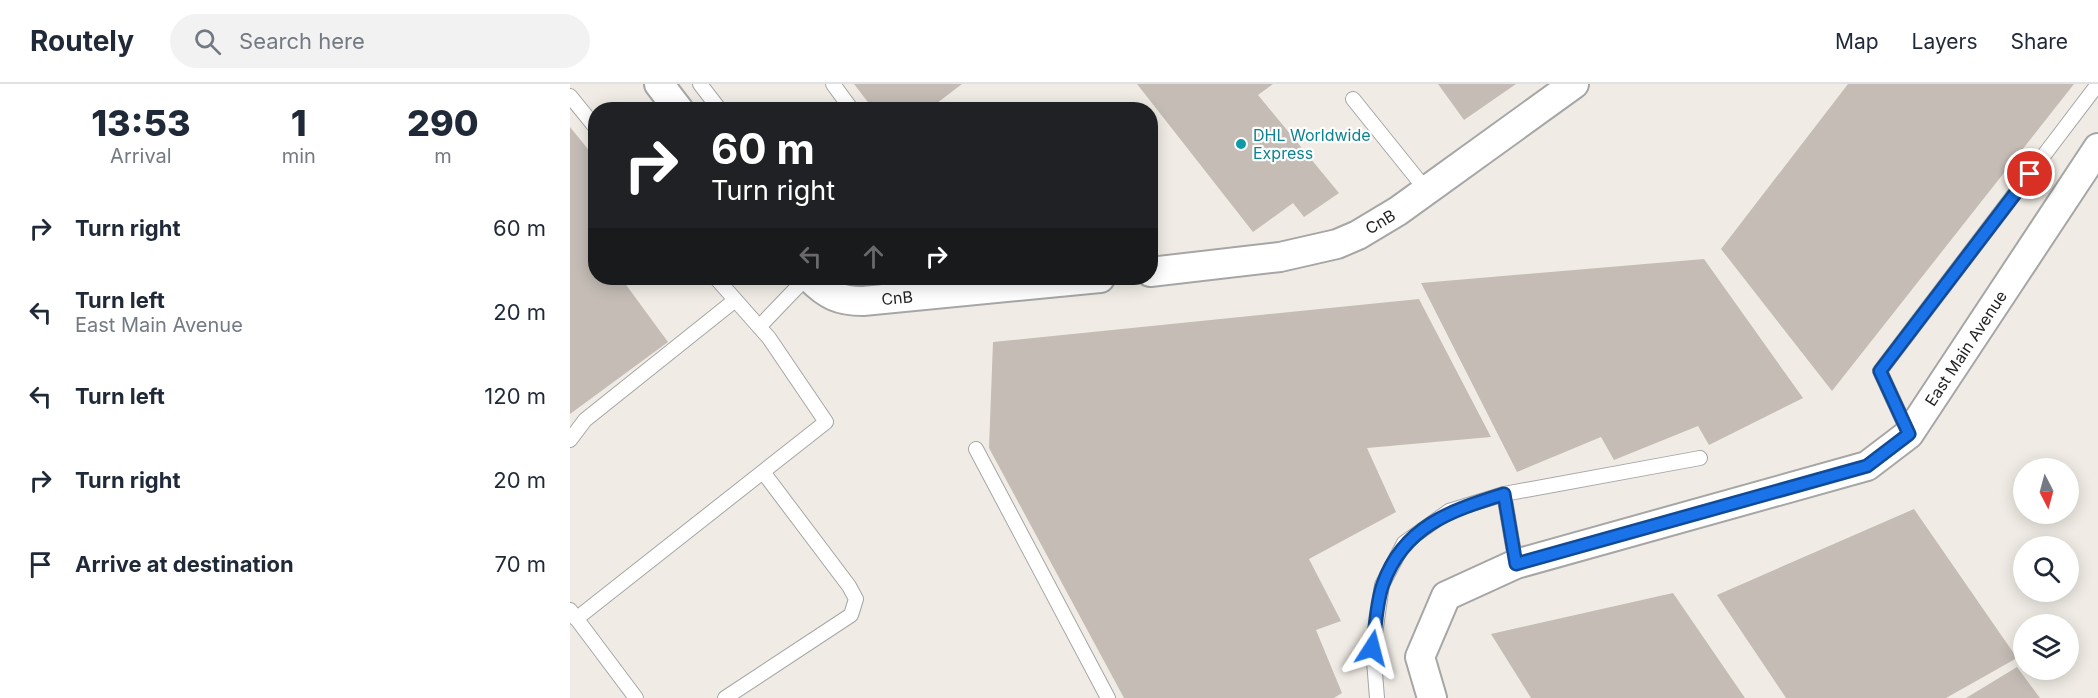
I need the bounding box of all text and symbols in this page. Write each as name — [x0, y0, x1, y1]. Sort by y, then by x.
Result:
search box — [170, 14, 590, 68]
text: Routely — [30, 24, 134, 58]
icon: search — [191, 25, 224, 58]
text: Search here — [239, 28, 365, 54]
text: Map — [1835, 29, 1879, 54]
text: Layers — [1912, 29, 1978, 54]
text: Share — [2011, 29, 2068, 54]
text: 13:53 — [91, 101, 191, 145]
text: 1 — [291, 101, 307, 145]
text: 290 — [407, 101, 479, 145]
text: 60 m — [711, 123, 815, 174]
place label: DHL Worldwide Express — [1253, 125, 1371, 163]
icon: right — [612, 126, 690, 204]
marker: DHL Worldwide Express — [1234, 137, 1248, 151]
text: Arrival — [110, 144, 172, 168]
text: min — [282, 144, 316, 168]
text: m — [434, 144, 452, 168]
pin — [2004, 148, 2055, 199]
icon: arrive — [2013, 157, 2046, 190]
text: Turn right — [711, 174, 835, 207]
street label: CnB — [1361, 205, 1399, 238]
icon: right — [24, 212, 57, 245]
text: Turn right — [75, 215, 181, 241]
text: 60 m — [493, 215, 546, 241]
icon: left — [794, 240, 827, 273]
icon: ahead — [857, 240, 890, 273]
icon: right — [920, 240, 953, 273]
street label: CnB — [880, 286, 914, 309]
text: Turn left — [75, 287, 165, 313]
street label: East Main Avenue — [1920, 287, 2011, 410]
icon: left — [24, 296, 57, 329]
text: 20 m — [493, 299, 546, 325]
text: East Main Avenue — [75, 313, 243, 337]
icon: left — [24, 380, 57, 413]
text: Turn left — [75, 383, 165, 409]
text: 120 m — [484, 383, 546, 409]
north arrow — [2013, 458, 2079, 524]
map controls — [2013, 458, 2079, 680]
icon: right — [24, 464, 57, 497]
text: Turn right — [75, 467, 181, 493]
text: 20 m — [493, 467, 546, 493]
button: search — [2013, 536, 2079, 602]
icon: arrive — [24, 548, 57, 581]
text: Arrive at destination — [75, 551, 294, 577]
text: 70 m — [495, 551, 546, 577]
button: layers — [2013, 614, 2079, 680]
position arrow — [1340, 616, 1404, 680]

